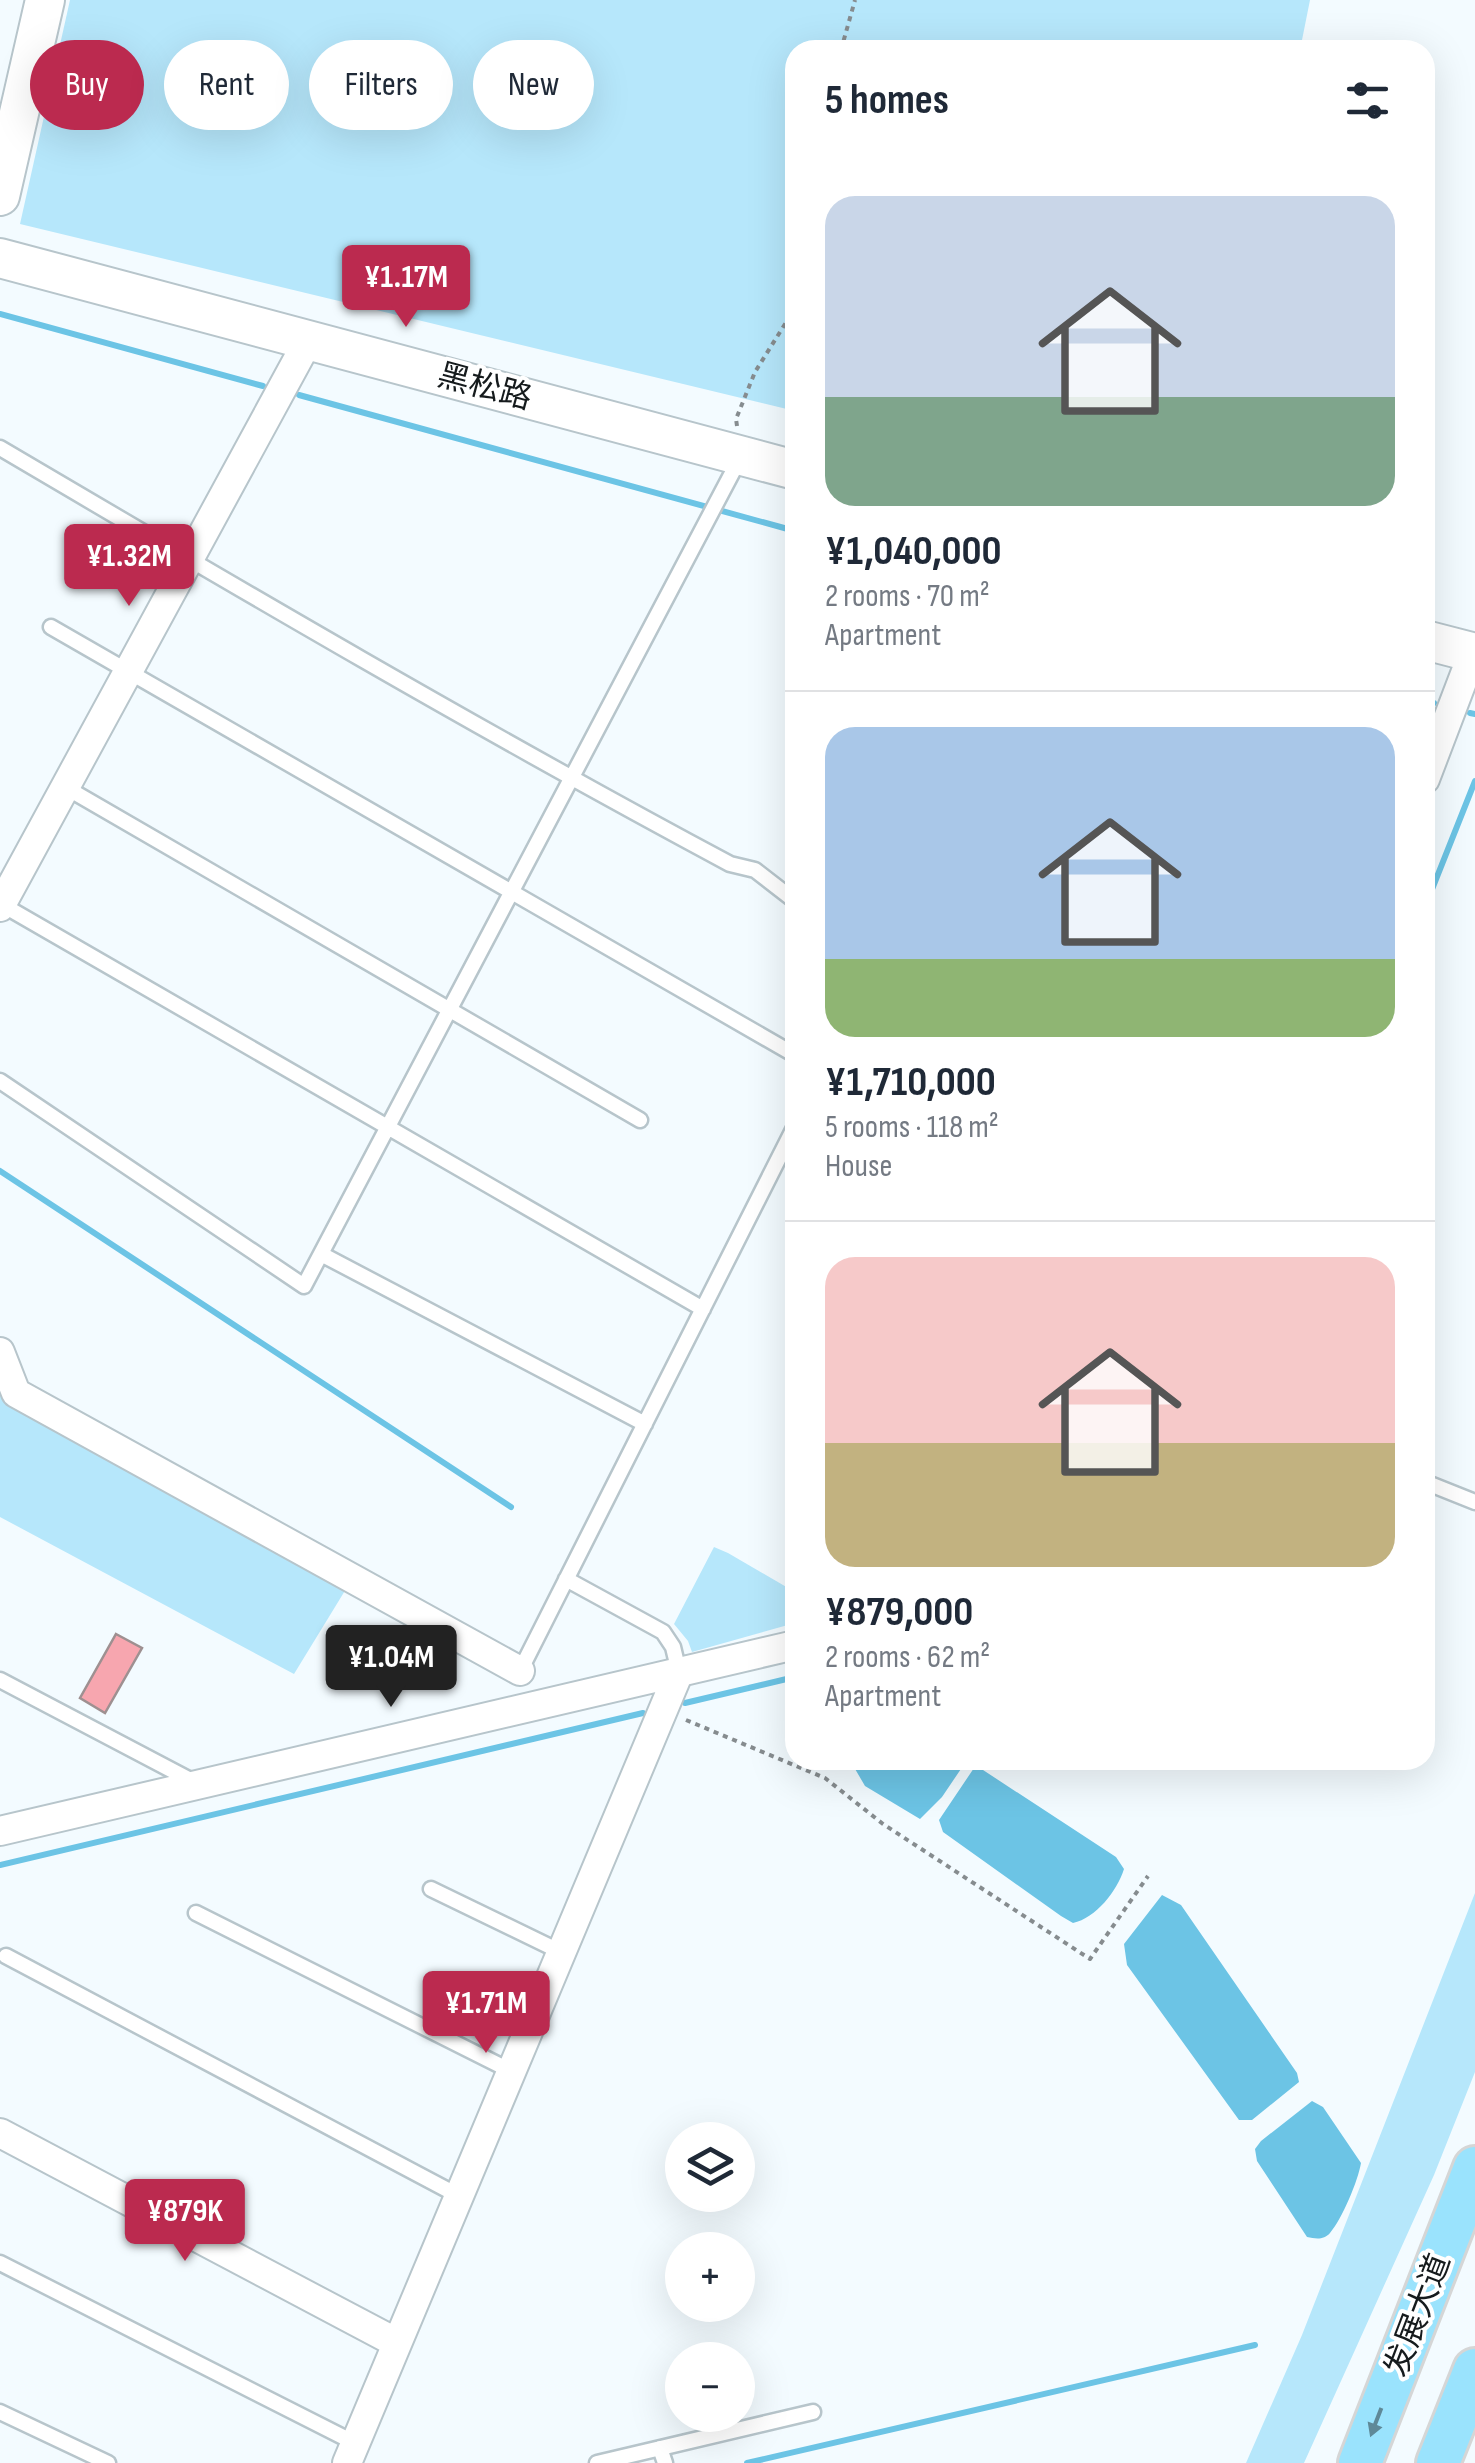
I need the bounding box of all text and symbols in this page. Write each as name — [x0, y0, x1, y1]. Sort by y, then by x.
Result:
chip: Buy — [30, 40, 144, 130]
chip: Rent — [164, 40, 289, 130]
chip: Filters — [309, 40, 453, 130]
chip: New — [473, 40, 594, 130]
icon: filters — [1340, 73, 1395, 128]
text: 5 homes — [825, 75, 949, 126]
pin: ¥1.17M — [325, 245, 487, 330]
text: ¥1.17M — [364, 258, 448, 297]
icon: home — [1020, 261, 1200, 441]
street label: 黑松路 — [433, 356, 536, 419]
pin: ¥1.32M — [48, 524, 210, 609]
text: ¥1,040,000 — [825, 526, 1001, 577]
text: ¥1.32M — [86, 537, 172, 576]
text: 2 rooms · 70 m² — [825, 577, 990, 616]
text: Apartment — [825, 616, 941, 655]
icon: home — [1020, 792, 1200, 972]
text: ¥1,710,000 — [825, 1057, 996, 1108]
text: 5 rooms · 118 m² — [825, 1108, 999, 1147]
text: House — [825, 1147, 892, 1186]
icon: home — [1020, 1322, 1200, 1502]
text: ¥879,000 — [825, 1587, 973, 1638]
pin: ¥1.04M — [310, 1625, 472, 1710]
text: ¥1.04M — [348, 1638, 434, 1677]
text: 2 rooms · 62 m² — [825, 1638, 990, 1677]
text: Apartment — [825, 1677, 941, 1716]
pin: ¥1.71M — [405, 1971, 567, 2056]
text: ¥1.71M — [445, 1984, 527, 2023]
map controls — [665, 2122, 755, 2432]
button: layers — [665, 2122, 755, 2212]
pin: ¥879K — [115, 2179, 255, 2264]
text: ¥879K — [147, 2192, 223, 2231]
button: + — [665, 2232, 755, 2322]
street label: 发展大道 — [1377, 2249, 1460, 2382]
button: − — [665, 2342, 755, 2432]
one-way arrow — [1368, 2407, 1383, 2437]

